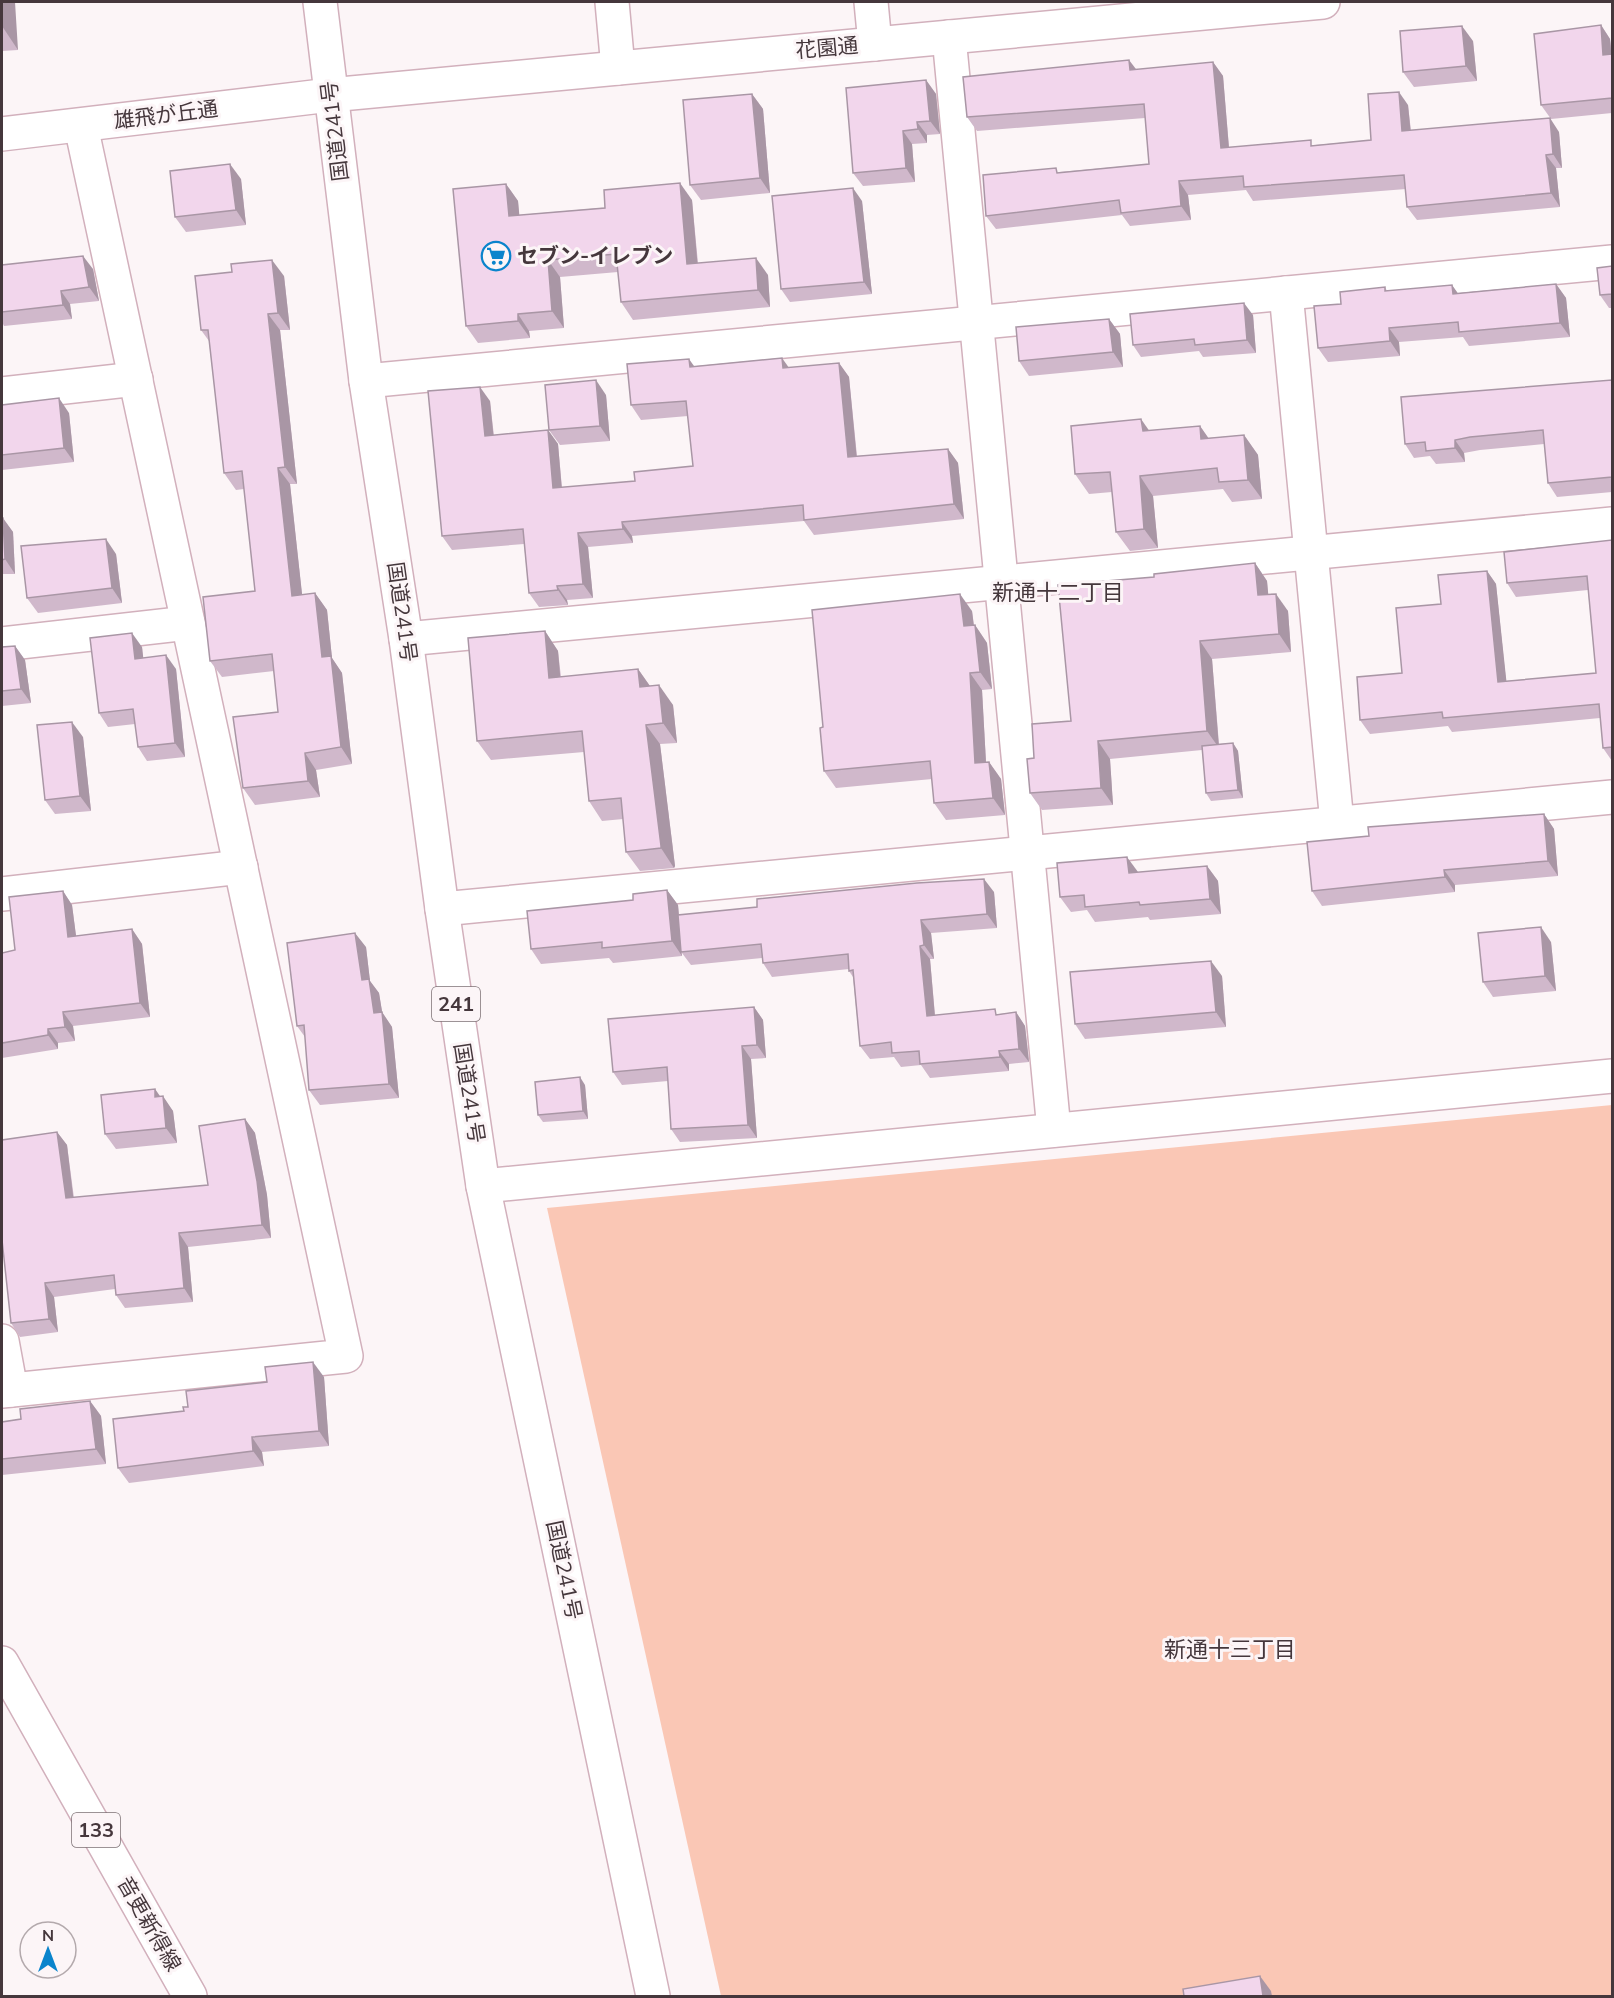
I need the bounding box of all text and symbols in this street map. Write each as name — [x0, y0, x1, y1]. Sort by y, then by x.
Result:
street label: 花園通 — [794, 31, 859, 63]
street label: 国道241号 — [315, 80, 353, 183]
street label: 雄飛が丘通 — [112, 95, 220, 133]
supermarket icon: セブン-イレブン — [480, 240, 512, 272]
place label: セブン-イレブン — [517, 242, 673, 268]
street label: 国道241号 — [383, 560, 423, 664]
district label: 新通十二丁目 — [992, 578, 1124, 606]
road number: 241 — [432, 987, 480, 1021]
street label: 国道241号 — [449, 1041, 491, 1145]
street label: 国道241号 — [542, 1518, 588, 1622]
district label: 新通十三丁目 — [1164, 1635, 1296, 1663]
road number: 133 — [72, 1813, 120, 1847]
street label: 音更新得線 — [112, 1872, 187, 1975]
north arrow — [18, 1920, 78, 1980]
text: N — [42, 1925, 54, 1945]

